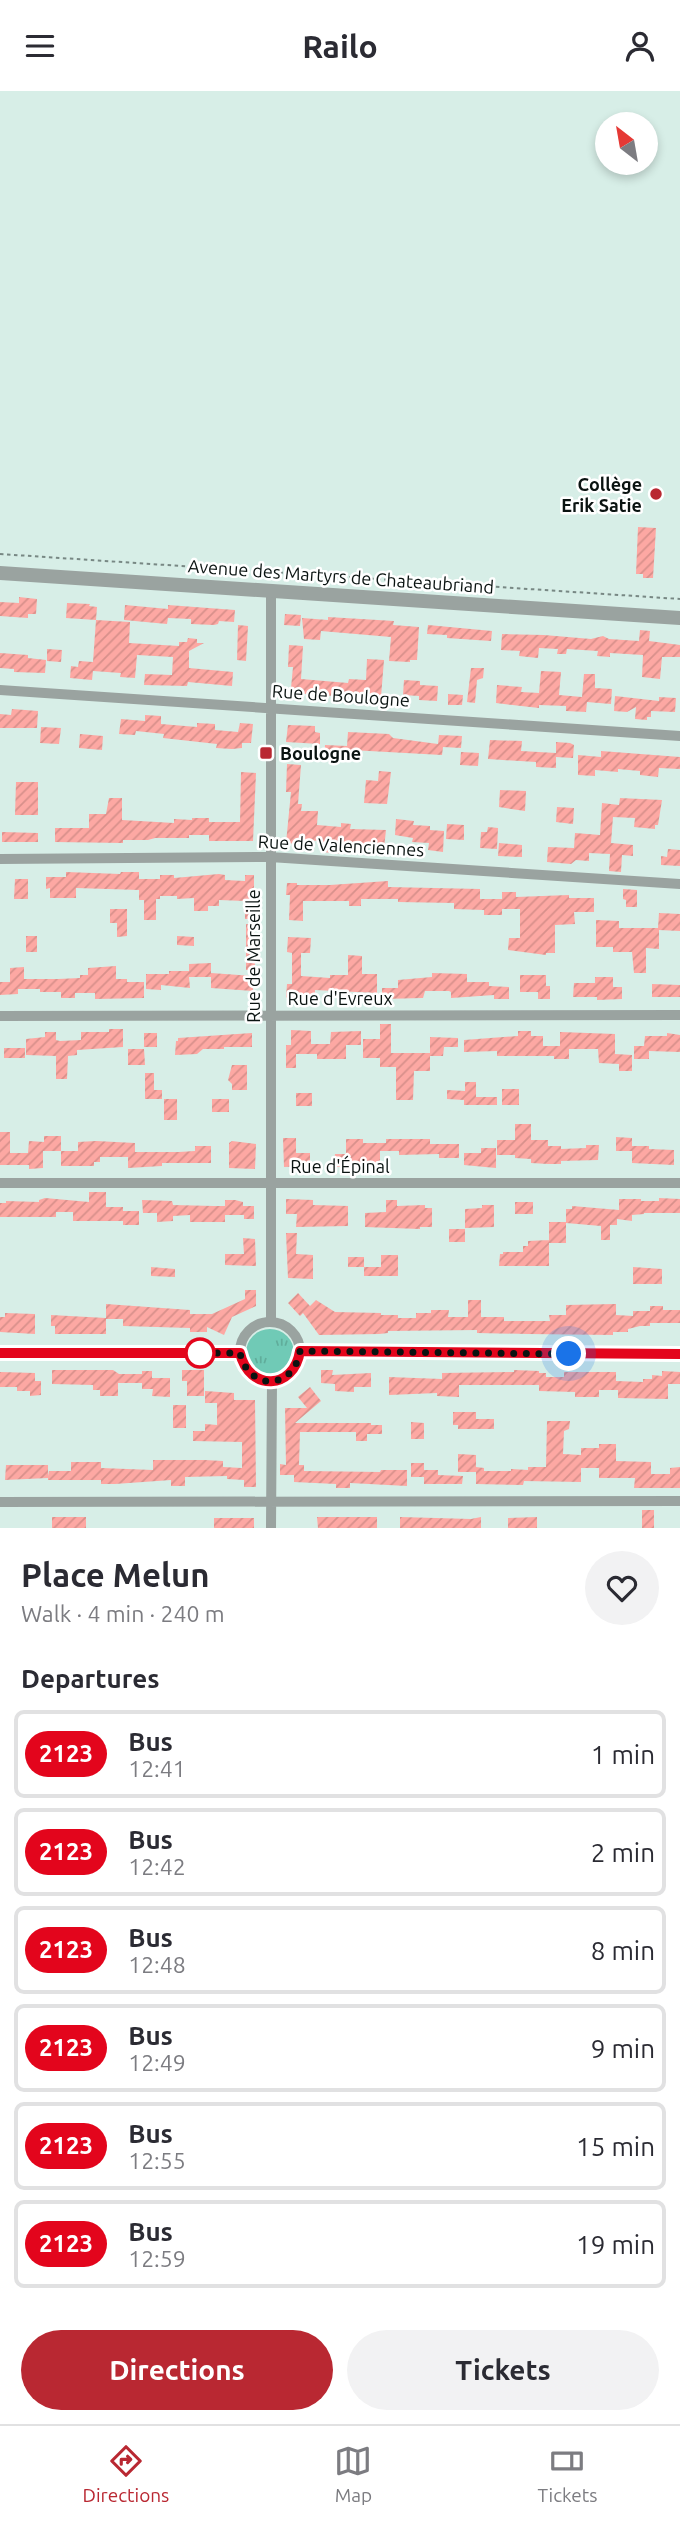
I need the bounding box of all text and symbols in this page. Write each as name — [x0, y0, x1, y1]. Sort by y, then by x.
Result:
icon: menu — [21, 27, 59, 65]
icon: person — [621, 27, 659, 65]
text: Railo — [302, 28, 378, 64]
north arrow — [595, 112, 658, 175]
map controls — [595, 112, 658, 175]
place label: Collège Erik Satie — [561, 474, 642, 515]
marker: Collège Erik Satie — [648, 486, 664, 502]
street label: Avenue des Martyrs de Chateaubriand — [187, 555, 495, 597]
street label: Rue de Boulogne — [271, 680, 411, 710]
place label: Boulogne — [280, 743, 361, 763]
marker: Boulogne — [258, 745, 274, 761]
street label: Rue de Valenciennes — [257, 831, 425, 859]
street label: Rue de Marseille — [243, 889, 263, 1023]
street label: Rue d'Evreux — [287, 988, 393, 1008]
street label: Rue d'Épinal — [290, 1155, 390, 1176]
your location — [551, 1336, 586, 1371]
unlabelled marker — [185, 1338, 215, 1368]
button: heart — [585, 1551, 659, 1625]
text: Place Melun — [21, 1556, 210, 1593]
text: Walk · 4 min · 240 m — [21, 1601, 225, 1626]
text: Departures — [21, 1664, 159, 1693]
text: Bus — [128, 1727, 173, 1756]
text: 2123 — [39, 1740, 93, 1767]
text: 1 min — [591, 1740, 655, 1769]
text: 12:41 — [128, 1756, 186, 1781]
text: Bus — [128, 1825, 173, 1854]
text: 2123 — [39, 1838, 93, 1865]
text: 2 min — [591, 1838, 655, 1867]
text: 12:42 — [128, 1854, 186, 1879]
text: Bus — [128, 1923, 173, 1952]
text: 2123 — [39, 1936, 93, 1963]
text: 8 min — [591, 1936, 655, 1965]
text: 12:48 — [128, 1952, 186, 1977]
text: Bus — [128, 2021, 173, 2050]
text: 2123 — [39, 2034, 93, 2061]
text: 9 min — [591, 2034, 655, 2063]
text: 12:49 — [128, 2050, 186, 2075]
text: Bus — [128, 2119, 173, 2148]
text: 2123 — [39, 2132, 93, 2159]
text: 15 min — [576, 2132, 655, 2161]
text: 12:55 — [128, 2148, 186, 2173]
text: Bus — [128, 2217, 173, 2246]
text: 2123 — [39, 2230, 93, 2257]
text: 19 min — [576, 2230, 655, 2259]
text: 12:59 — [128, 2246, 186, 2271]
button: Directions — [21, 2330, 333, 2410]
button: Tickets — [347, 2330, 659, 2410]
tab: Directions — [83, 2442, 169, 2506]
tab: Map — [334, 2442, 372, 2506]
tab: Tickets — [538, 2442, 597, 2506]

